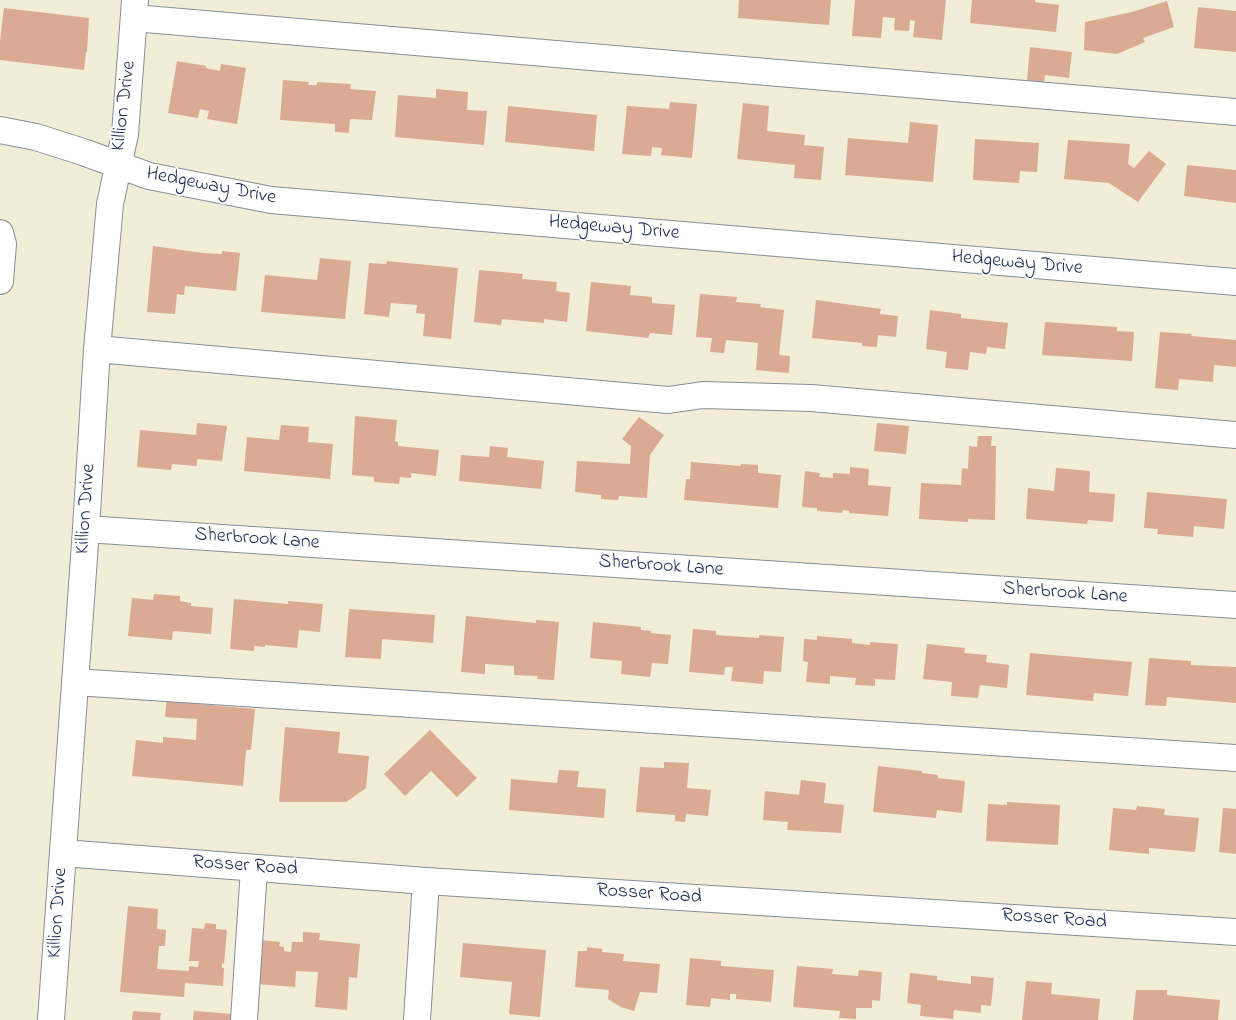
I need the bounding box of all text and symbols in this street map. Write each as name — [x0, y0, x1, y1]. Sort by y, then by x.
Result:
street label: Killion Drive — [108, 60, 142, 152]
street label: Hedgeway Drive — [144, 163, 278, 211]
street label: Hedgeway Drive — [547, 211, 681, 247]
street label: Hedgeway Drive — [950, 246, 1084, 282]
street label: Killion Drive — [72, 463, 102, 555]
street label: Sherbrook Lane — [194, 524, 320, 556]
street label: Sherbrook Lane — [598, 551, 724, 583]
street label: Sherbrook Lane — [1002, 578, 1128, 610]
street label: Rosser Road — [192, 851, 298, 883]
street label: Killion Drive — [44, 867, 74, 959]
street label: Rosser Road — [596, 879, 702, 911]
street label: Rosser Road — [1001, 904, 1107, 936]

